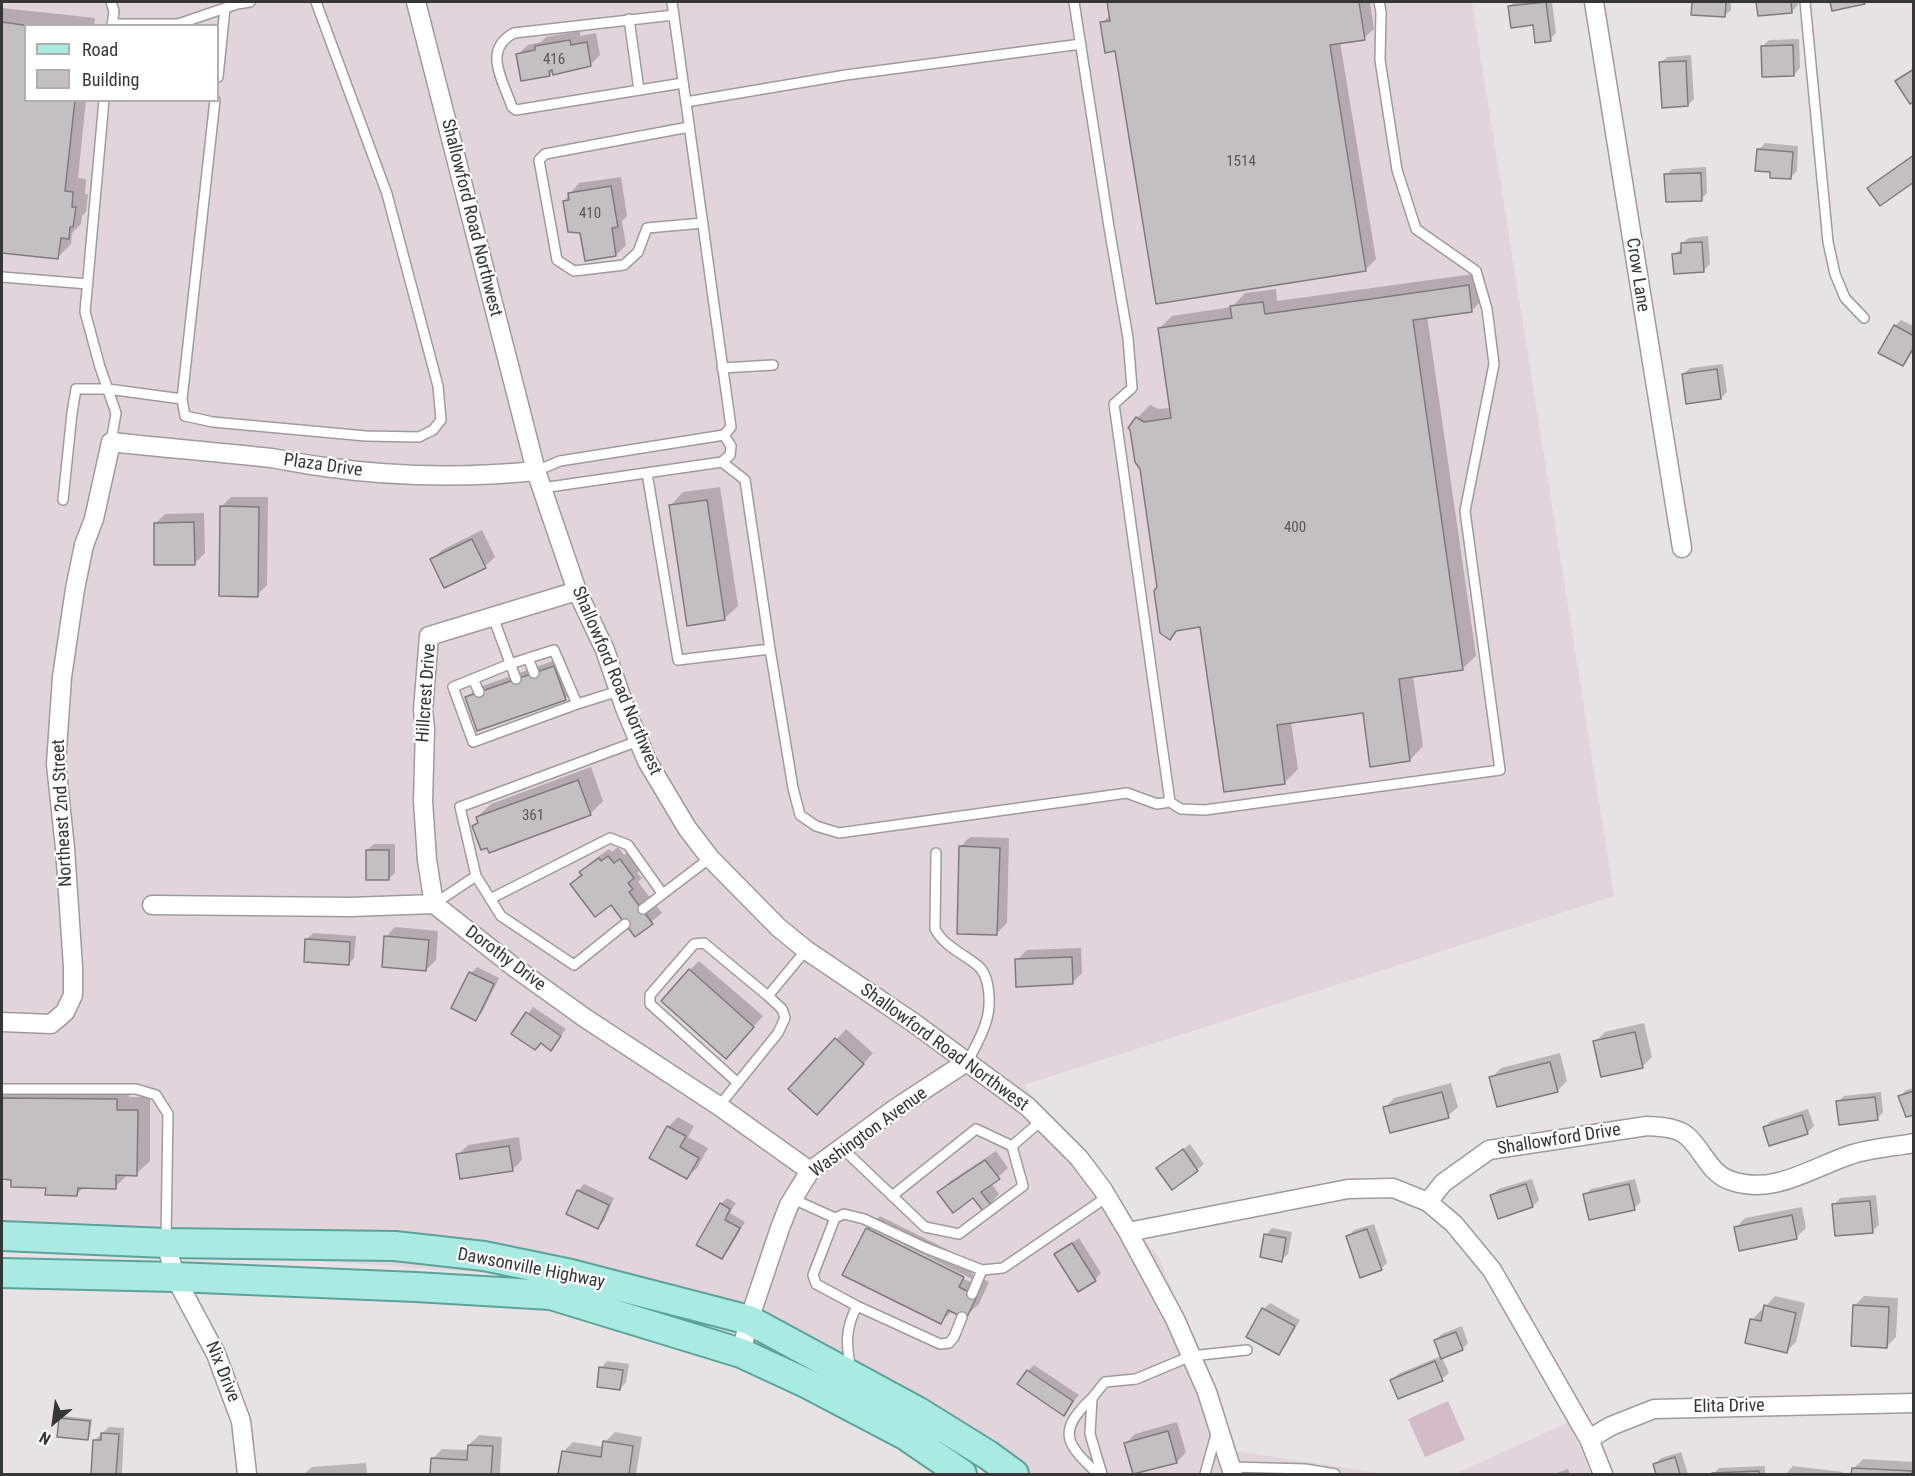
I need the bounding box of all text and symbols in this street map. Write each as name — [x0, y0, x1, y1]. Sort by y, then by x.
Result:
legend — [24, 24, 219, 102]
text: Road — [82, 39, 118, 60]
house number: 416 — [543, 51, 565, 69]
text: Building — [82, 69, 139, 90]
street label: Shallowford Road Northwest — [436, 117, 506, 319]
house number: 1514 — [1226, 153, 1256, 171]
house number: 410 — [579, 205, 601, 223]
street label: Crow Lane — [1620, 236, 1654, 314]
street label: Plaza Drive — [282, 450, 364, 482]
house number: 400 — [1284, 519, 1306, 537]
street label: Shallowford Road Northwest — [566, 583, 666, 779]
street label: Hillcrest Drive — [413, 643, 441, 743]
street label: Northeast 2nd Street — [48, 739, 78, 887]
house number: 361 — [522, 807, 544, 825]
street label: Dorothy Drive — [460, 922, 550, 996]
street label: Shallowford Road Northwest — [856, 980, 1032, 1116]
street label: Washington Avenue — [806, 1083, 932, 1183]
street label: Shallowford Drive — [1496, 1120, 1622, 1160]
street label: Dawsonville Highway — [455, 1244, 607, 1294]
street label: Nix Drive — [200, 1339, 244, 1405]
north arrow — [24, 1392, 84, 1452]
street label: Elita Drive — [1693, 1396, 1765, 1418]
text: N — [36, 1428, 54, 1449]

